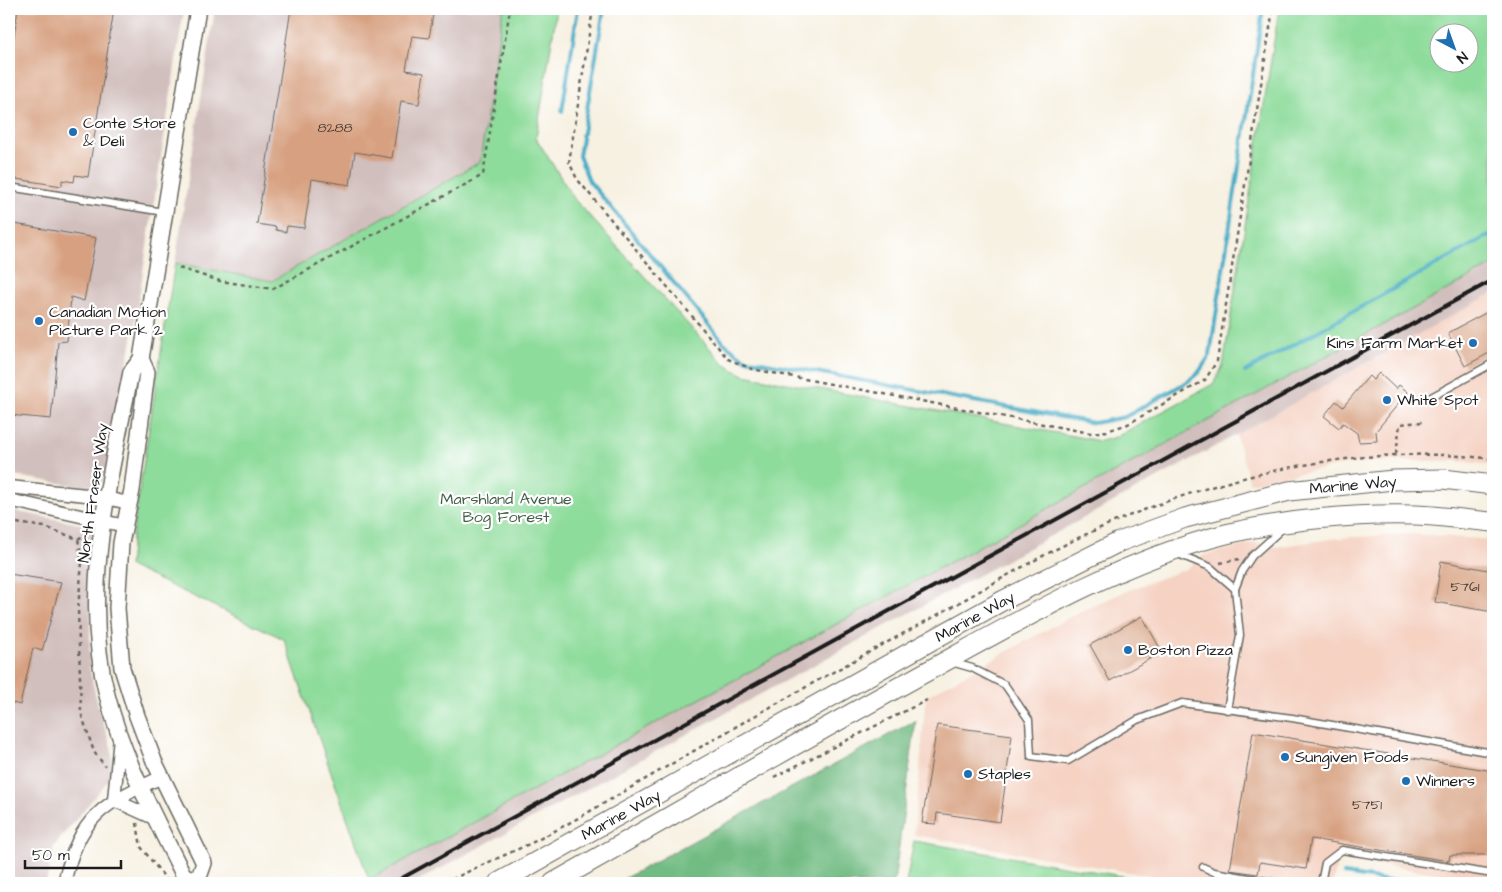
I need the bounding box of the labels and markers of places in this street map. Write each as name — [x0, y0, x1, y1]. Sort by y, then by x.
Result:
place label: Conte Store & Deli — [83, 112, 176, 152]
marker: Conte Store & Deli — [67, 126, 79, 138]
place label: Canadian Motion Picture Park 2 — [49, 301, 166, 341]
marker: Canadian Motion Picture Park 2 — [33, 315, 45, 327]
place label: Kins Farm Market — [1326, 332, 1464, 354]
marker: Kins Farm Market — [1467, 337, 1479, 349]
place label: White Spot — [1397, 389, 1479, 411]
marker: White Spot — [1381, 394, 1393, 406]
place label: Boston Pizza — [1138, 639, 1233, 661]
marker: Boston Pizza — [1122, 644, 1134, 656]
place label: Sungiven Foods — [1295, 746, 1409, 769]
marker: Sungiven Foods — [1279, 751, 1291, 763]
place label: Staples — [978, 763, 1031, 785]
marker: Staples — [962, 768, 974, 780]
place label: Winners — [1416, 770, 1475, 792]
marker: Winners — [1400, 775, 1412, 787]

